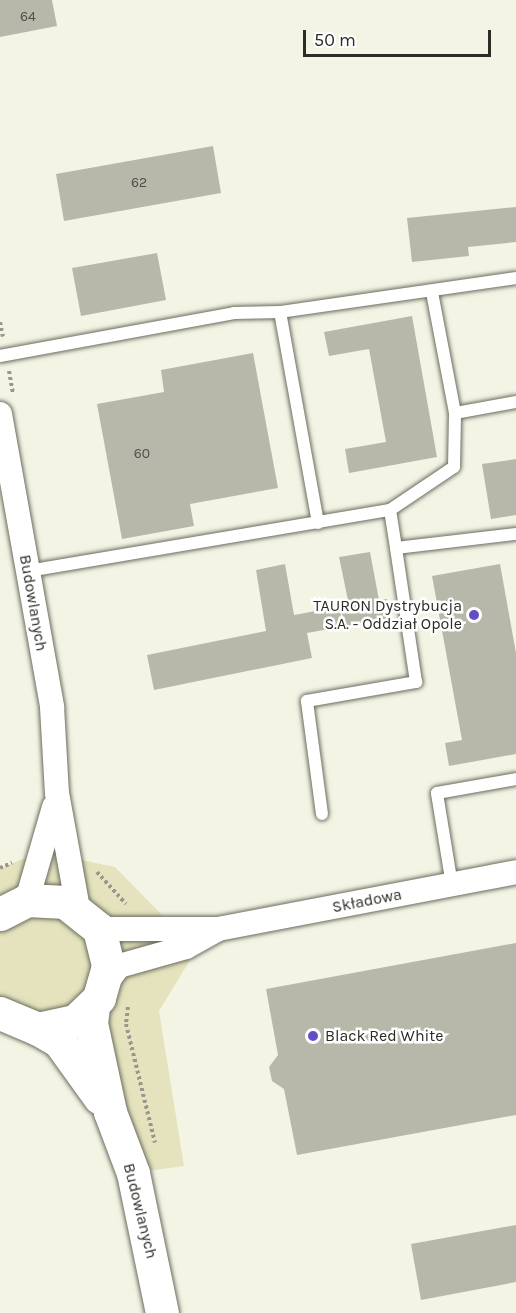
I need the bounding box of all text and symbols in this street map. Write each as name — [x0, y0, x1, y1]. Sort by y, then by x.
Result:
house number: 64 — [20, 9, 36, 25]
scale bar — [306, 18, 494, 56]
text: 50 m — [314, 29, 356, 51]
house number: 62 — [131, 175, 147, 191]
house number: 60 — [134, 446, 150, 462]
street label: Budowlanych — [15, 553, 51, 653]
place label: TAURON Dystrybucja S.A. - Oddział Opole — [313, 596, 462, 634]
marker: TAURON Dystrybucja S.A. - Oddział Opole — [467, 608, 481, 622]
street label: Składowa — [331, 885, 403, 917]
place label: Black Red White — [325, 1026, 444, 1046]
marker: Black Red White — [306, 1029, 320, 1043]
street label: Budowlanych — [119, 1161, 161, 1261]

